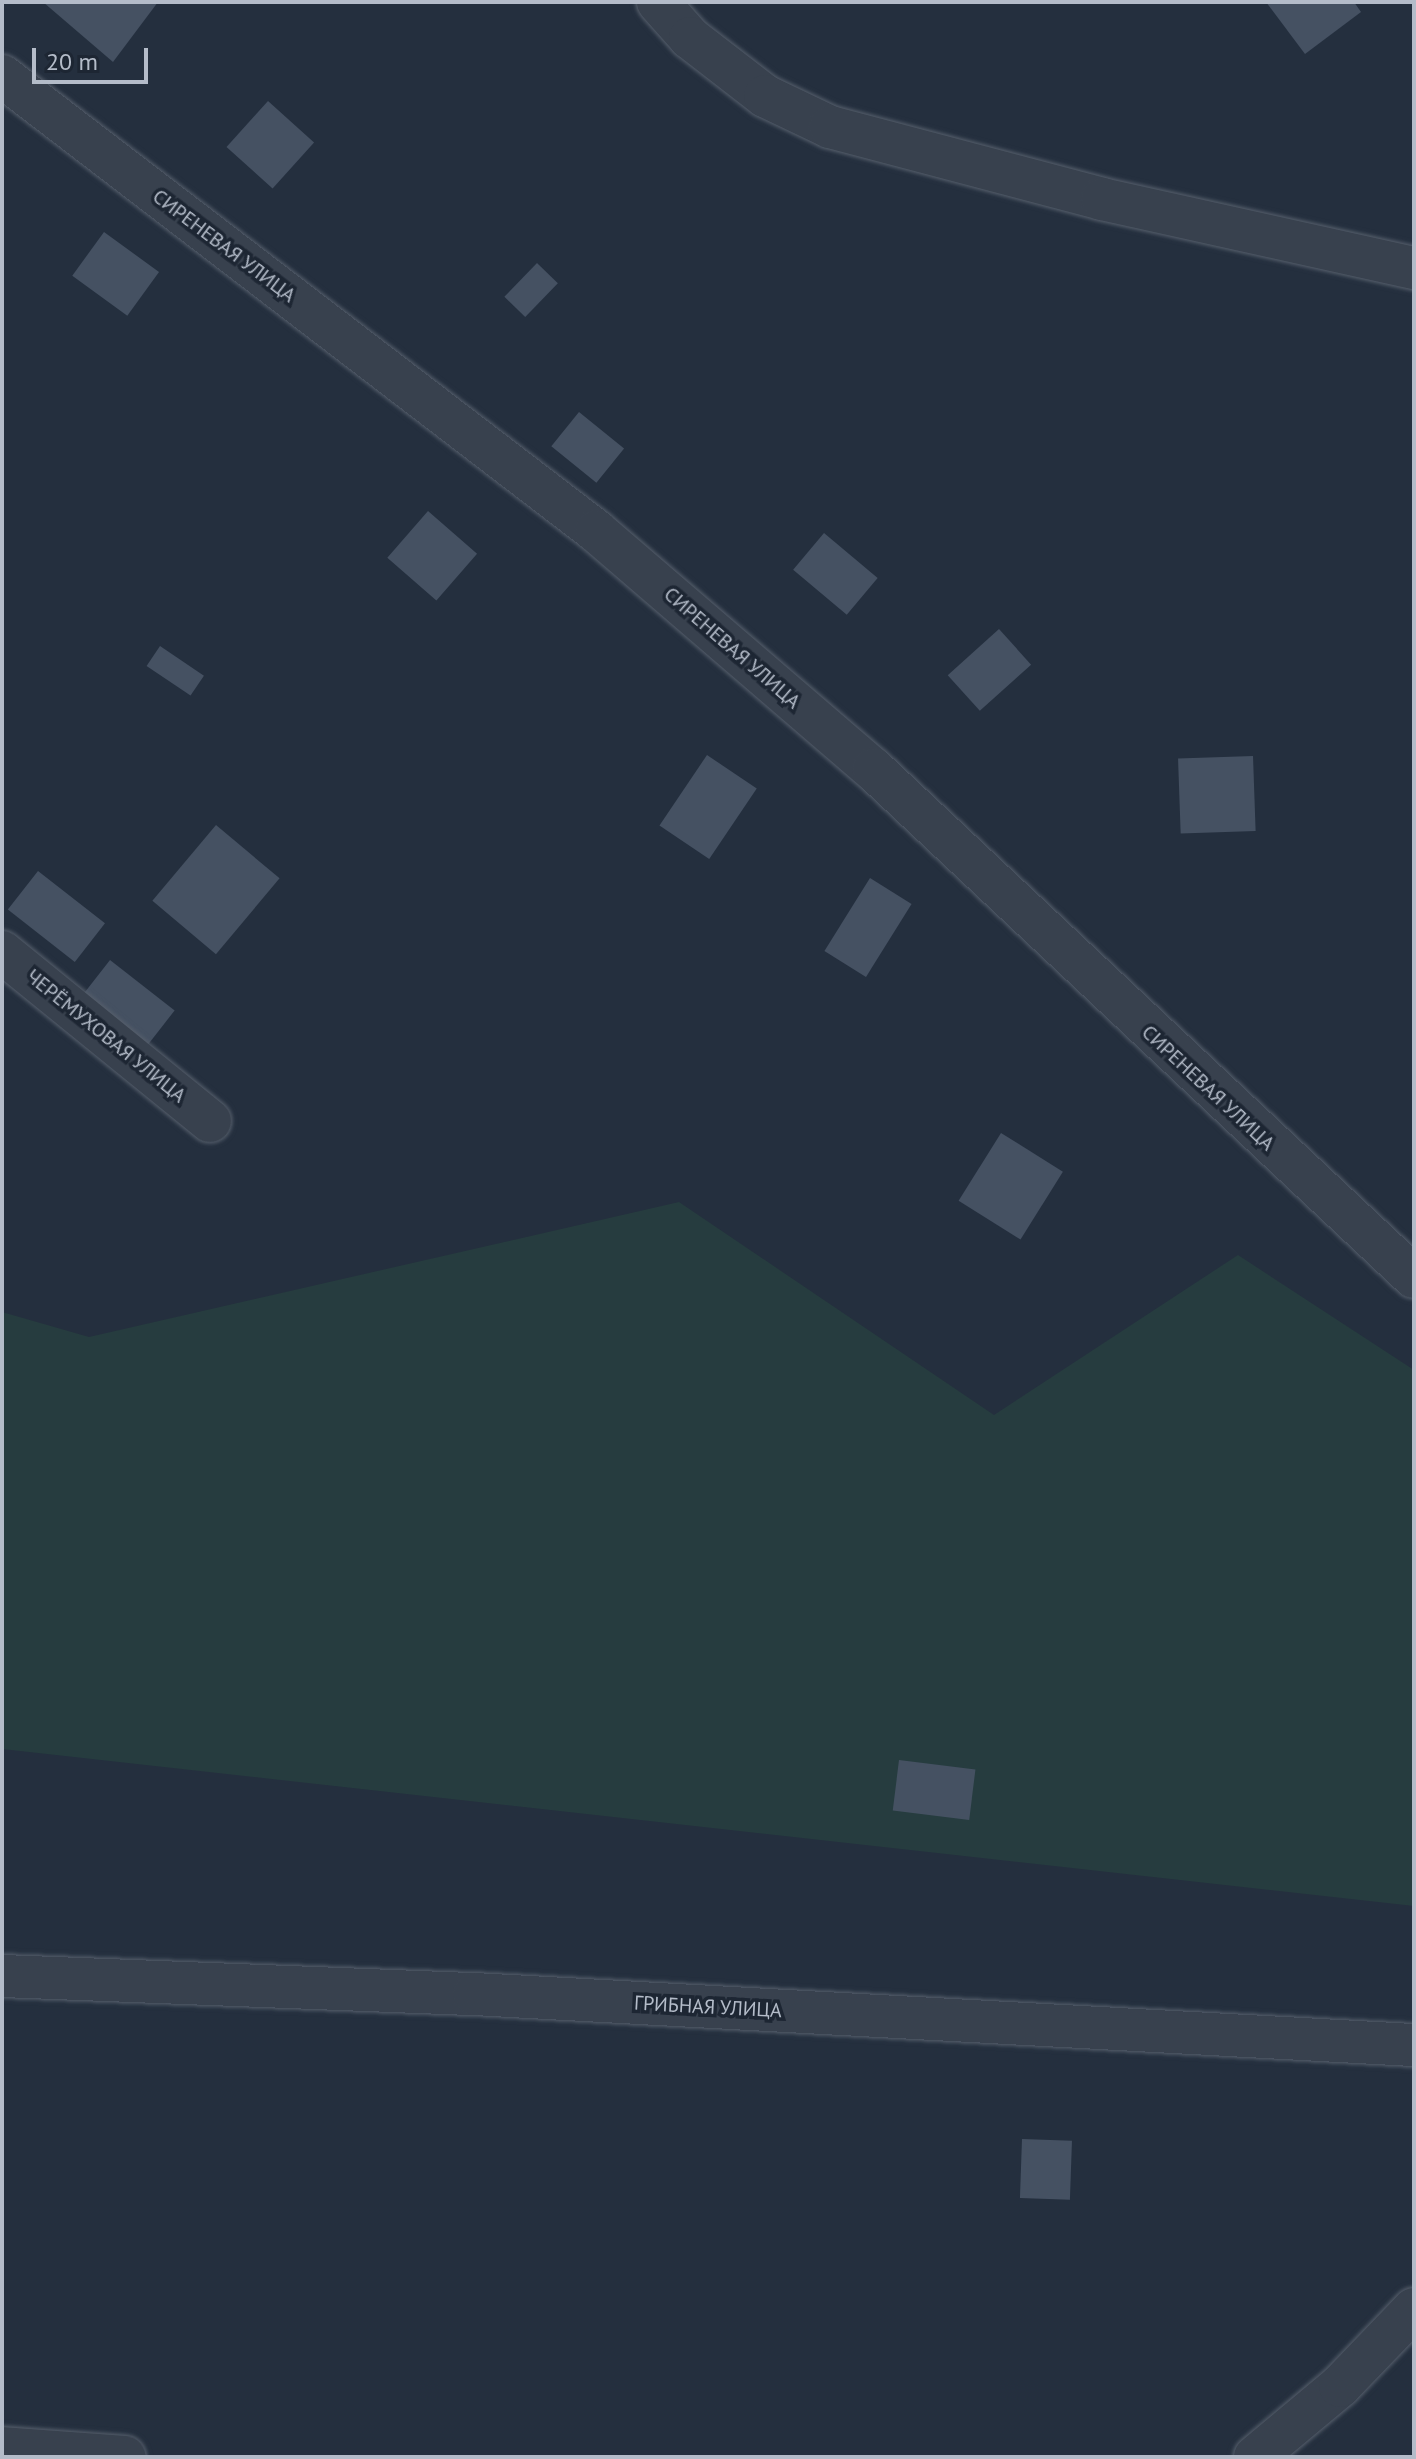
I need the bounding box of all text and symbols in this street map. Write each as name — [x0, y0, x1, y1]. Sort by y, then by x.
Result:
scale bar — [36, 32, 152, 82]
text: 20 m — [46, 46, 98, 77]
street label: СИРЕНЕВАЯ УЛИЦА — [148, 184, 300, 308]
street label: СИРЕНЕВАЯ УЛИЦА — [659, 582, 805, 714]
street label: ЧЕРЁМУХОВАЯ УЛИЦА — [21, 964, 191, 1108]
street label: СИРЕНЕВАЯ УЛИЦА — [1136, 1020, 1280, 1156]
street label: ГРИБНАЯ УЛИЦА — [633, 1991, 783, 2023]

